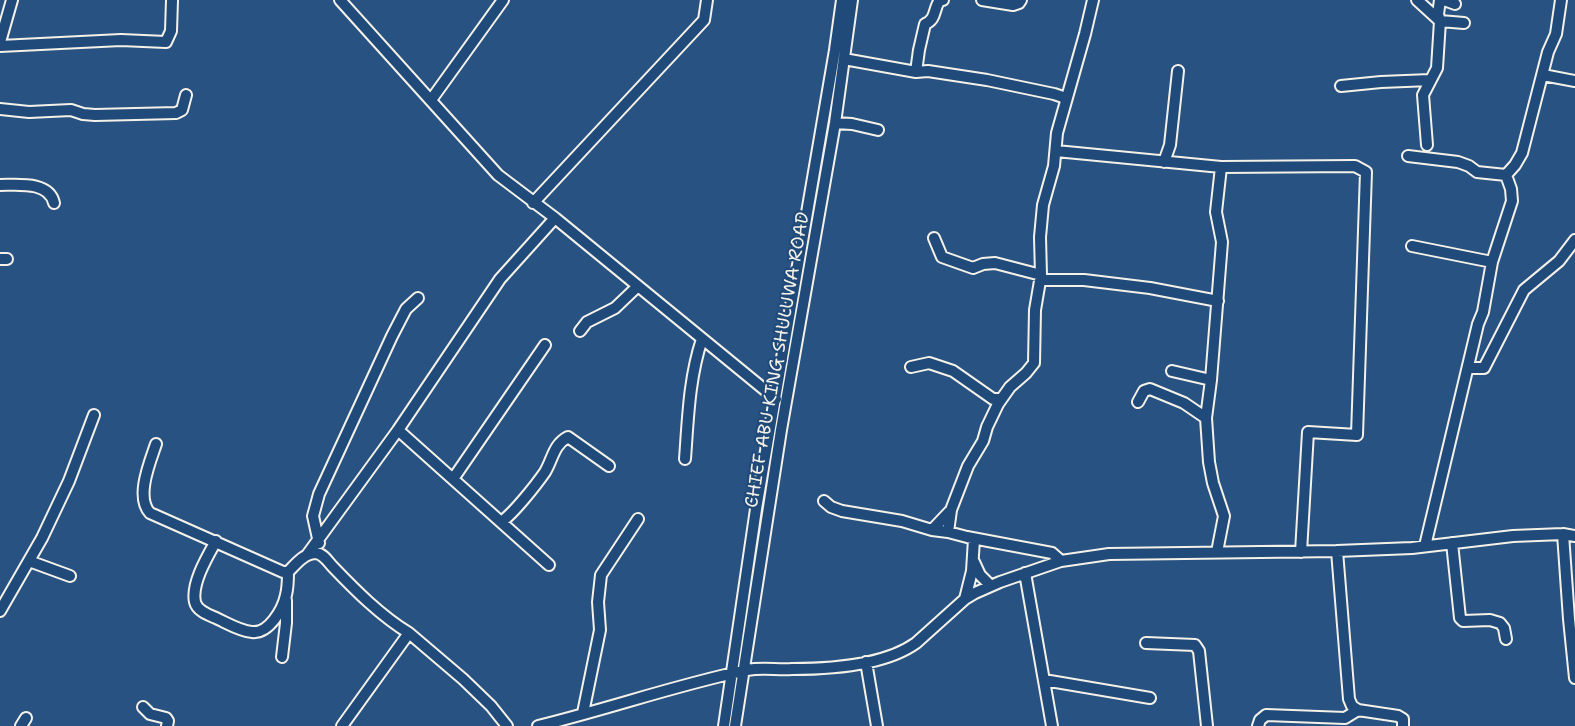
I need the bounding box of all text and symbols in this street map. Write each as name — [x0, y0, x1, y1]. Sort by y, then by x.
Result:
street label: CHIEF ABU KING SHULUWA ROAD — [741, 210, 815, 510]

